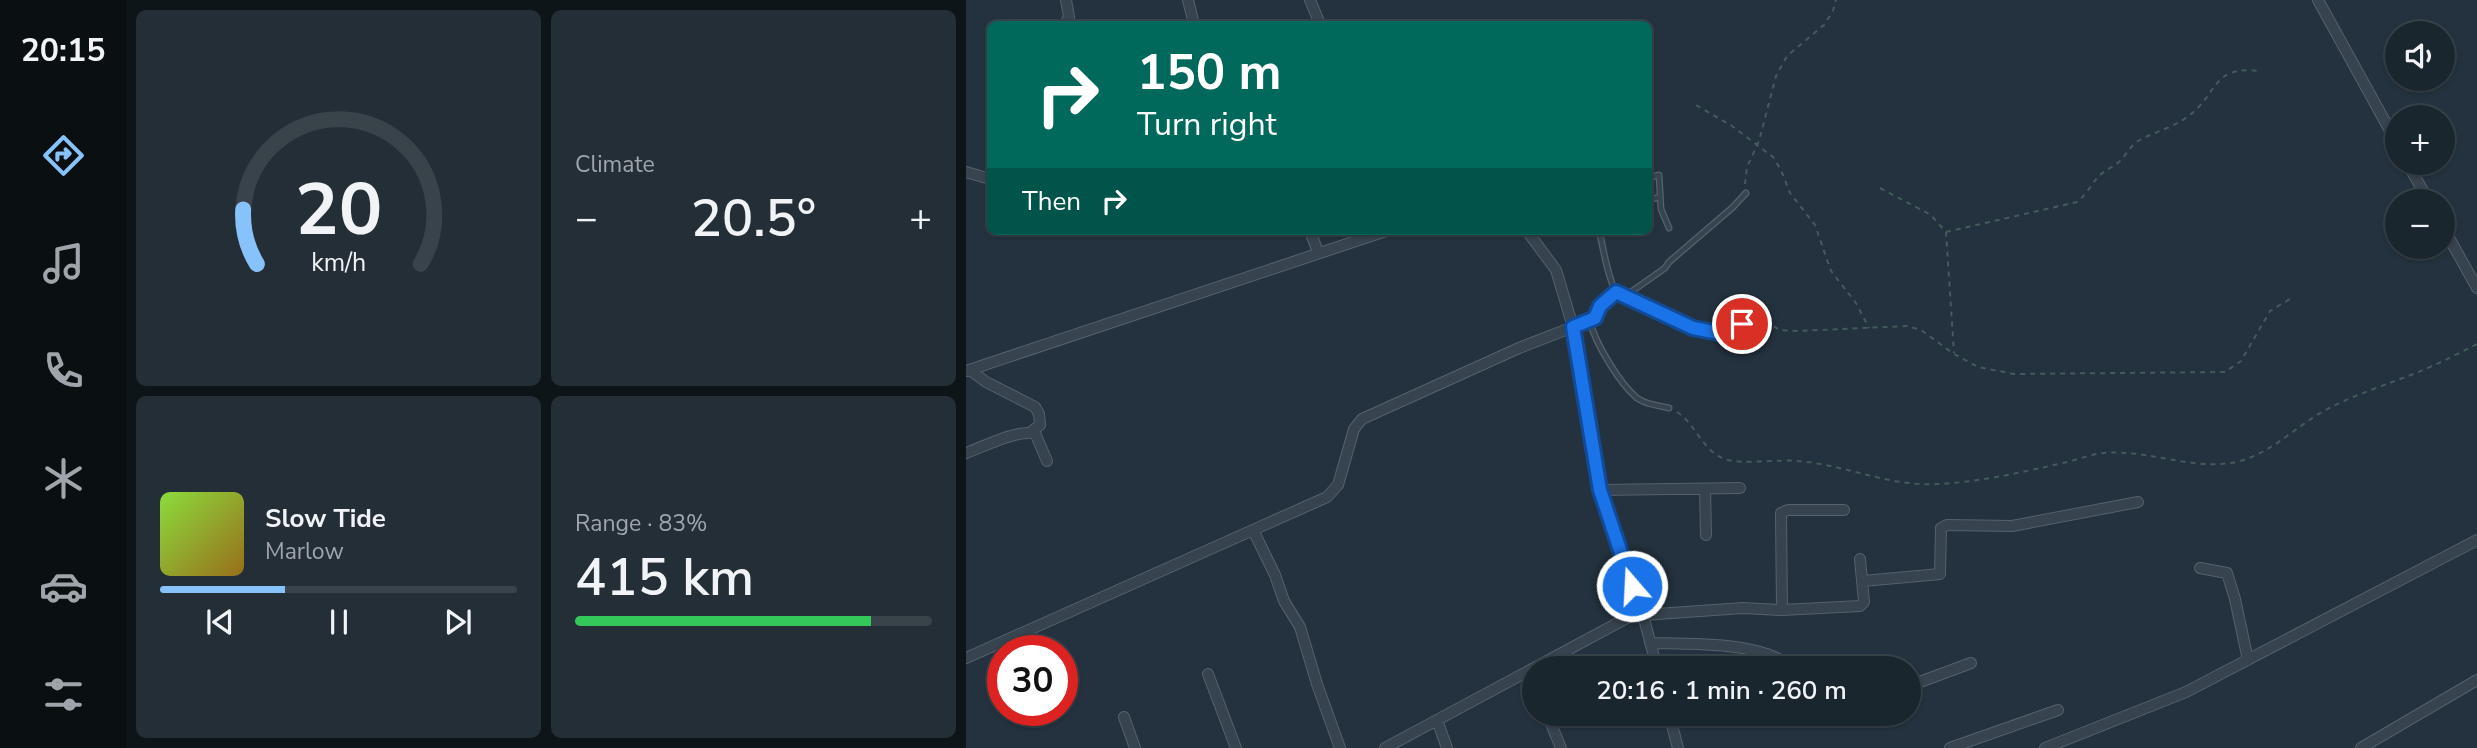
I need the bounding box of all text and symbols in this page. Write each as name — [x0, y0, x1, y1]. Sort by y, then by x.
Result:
map controls — [2385, 21, 2455, 259]
button: sound — [2385, 21, 2455, 91]
text: 20:15 — [21, 29, 105, 72]
text: 150 m — [1137, 39, 1281, 106]
icon: right — [1022, 49, 1113, 140]
text: Turn right — [1137, 103, 1277, 146]
button: + — [2385, 105, 2455, 175]
icon: directions — [39, 131, 88, 180]
text: Climate — [575, 149, 655, 180]
text: 20 — [295, 160, 382, 260]
icon: right — [1095, 182, 1133, 220]
text: 20.5° — [691, 183, 816, 254]
text: Then — [1022, 184, 1081, 219]
button: − — [2385, 189, 2455, 259]
text: − — [575, 193, 598, 244]
text: + — [909, 193, 932, 244]
icon: music — [39, 239, 88, 288]
text: km/h — [311, 246, 366, 280]
pin — [1712, 294, 1772, 354]
icon: arrive — [1723, 305, 1761, 343]
icon: phone — [39, 346, 88, 395]
icon: climate — [39, 454, 88, 503]
text: Slow Tide — [265, 501, 386, 536]
text: Range · 83% — [575, 508, 707, 539]
text: Marlow — [265, 536, 344, 567]
text: 415 km — [575, 542, 754, 613]
position arrow — [1595, 549, 1669, 623]
icon: car — [39, 562, 88, 611]
icon: previous — [201, 603, 239, 641]
icon: pause — [320, 603, 358, 641]
icon: next — [439, 603, 477, 641]
speed limit sign: 30 — [987, 635, 1078, 726]
icon: filters — [39, 670, 88, 719]
text: 20:16 · 1 min · 260 m — [1596, 673, 1847, 708]

